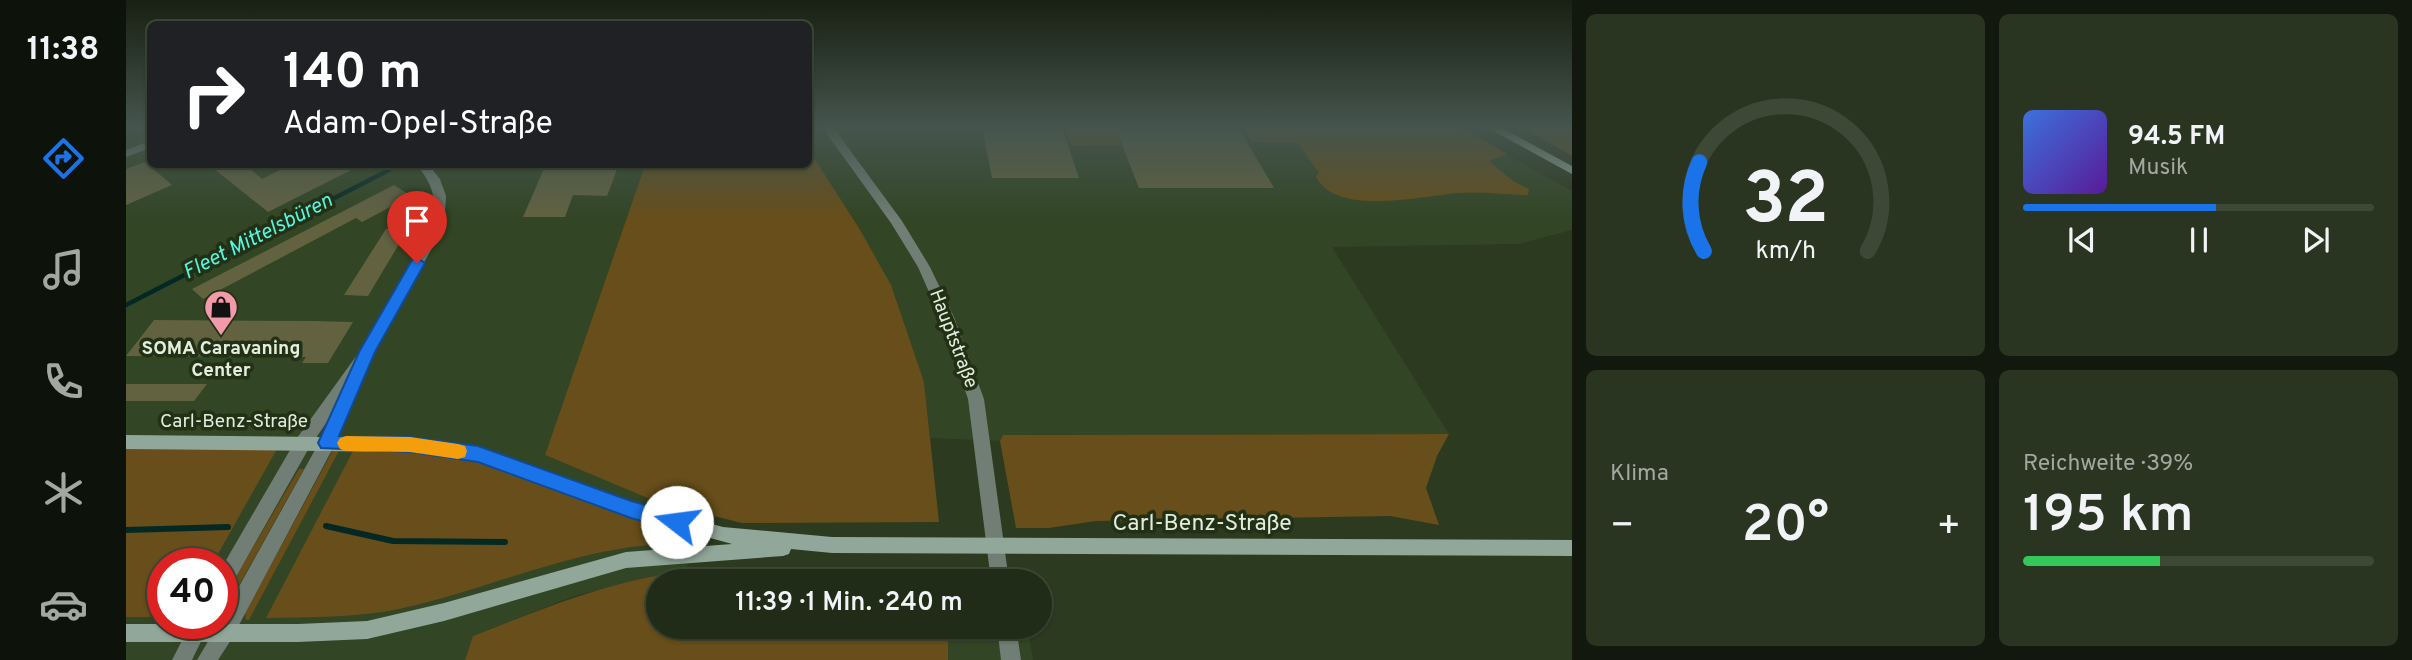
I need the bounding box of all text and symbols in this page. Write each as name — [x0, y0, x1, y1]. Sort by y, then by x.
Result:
text: 11:38 — [27, 31, 99, 71]
text: 140 m — [283, 44, 422, 106]
icon: right — [168, 49, 259, 140]
text: Adam-Opel-Straße — [283, 105, 553, 145]
text: 94.5 FM — [2128, 121, 2225, 154]
icon: directions — [39, 134, 88, 183]
text: Musik — [2128, 154, 2188, 183]
text: 32 — [1742, 157, 1829, 249]
water label: Fleet Mittelsbüren — [179, 187, 338, 286]
pin — [387, 191, 447, 263]
icon: arrive — [398, 202, 436, 240]
icon: previous — [2063, 221, 2101, 259]
icon: pause — [2180, 221, 2218, 259]
icon: next — [2297, 221, 2335, 259]
text: km/h — [1755, 236, 1816, 268]
icon: music — [39, 245, 88, 294]
street label: Hauptstraße — [923, 286, 983, 392]
shop icon: SOMA Caravaning Center — [202, 288, 240, 337]
place label: SOMA Caravaning Center — [142, 337, 300, 383]
icon: phone — [39, 357, 88, 406]
street label: Carl-Benz-Straße — [160, 410, 308, 434]
text: Reichweite · 39% — [2023, 450, 2193, 479]
text: Klima — [1610, 460, 1669, 489]
icon: climate — [39, 468, 88, 517]
text: 195 km — [2023, 484, 2193, 550]
position arrow — [640, 485, 714, 559]
text: 20° — [1742, 494, 1829, 560]
text: − — [1610, 503, 1635, 552]
text: + — [1936, 503, 1961, 552]
street label: Carl-Benz-Straße — [1112, 510, 1292, 539]
speed limit sign: 40 — [147, 548, 238, 639]
icon: car — [39, 580, 88, 629]
text: 11:39 · 1 Min. · 240 m — [735, 587, 963, 620]

